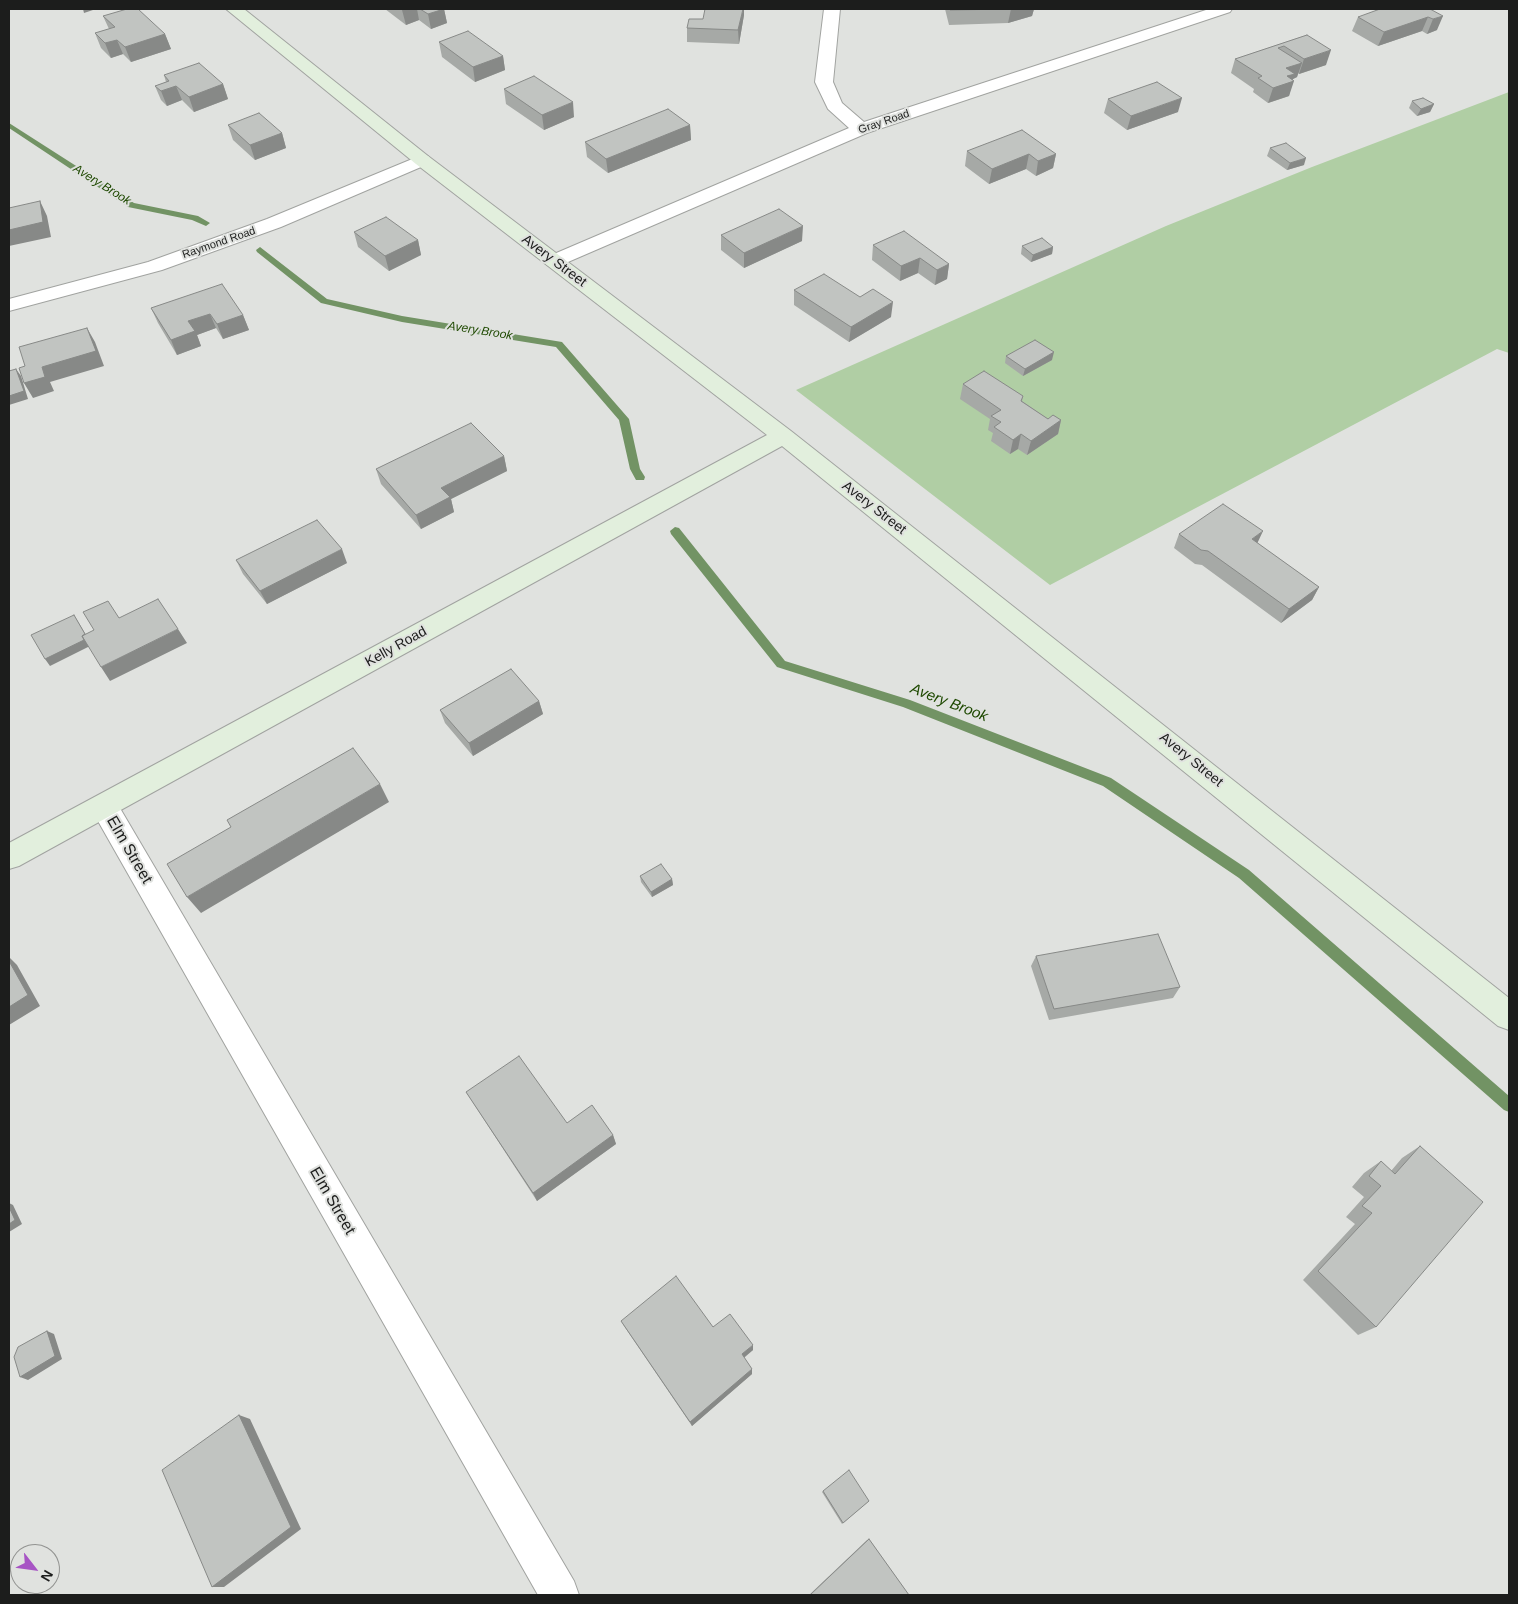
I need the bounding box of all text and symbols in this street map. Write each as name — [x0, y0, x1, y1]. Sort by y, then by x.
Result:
street label: Gray Road — [857, 107, 911, 137]
water label: Avery Brook — [71, 162, 133, 208]
street label: Raymond Road — [181, 224, 257, 262]
street label: Avery Street — [518, 231, 590, 291]
water label: Avery Brook — [447, 319, 513, 343]
street label: Avery Street — [839, 478, 909, 538]
street label: Kelly Road — [362, 623, 430, 671]
water label: Avery Brook — [908, 680, 990, 726]
street label: Avery Street — [1156, 729, 1226, 791]
street label: Elm Street — [102, 813, 156, 887]
street label: Elm Street — [305, 1164, 359, 1238]
north arrow — [10, 1544, 60, 1594]
text: N — [38, 1568, 57, 1584]

